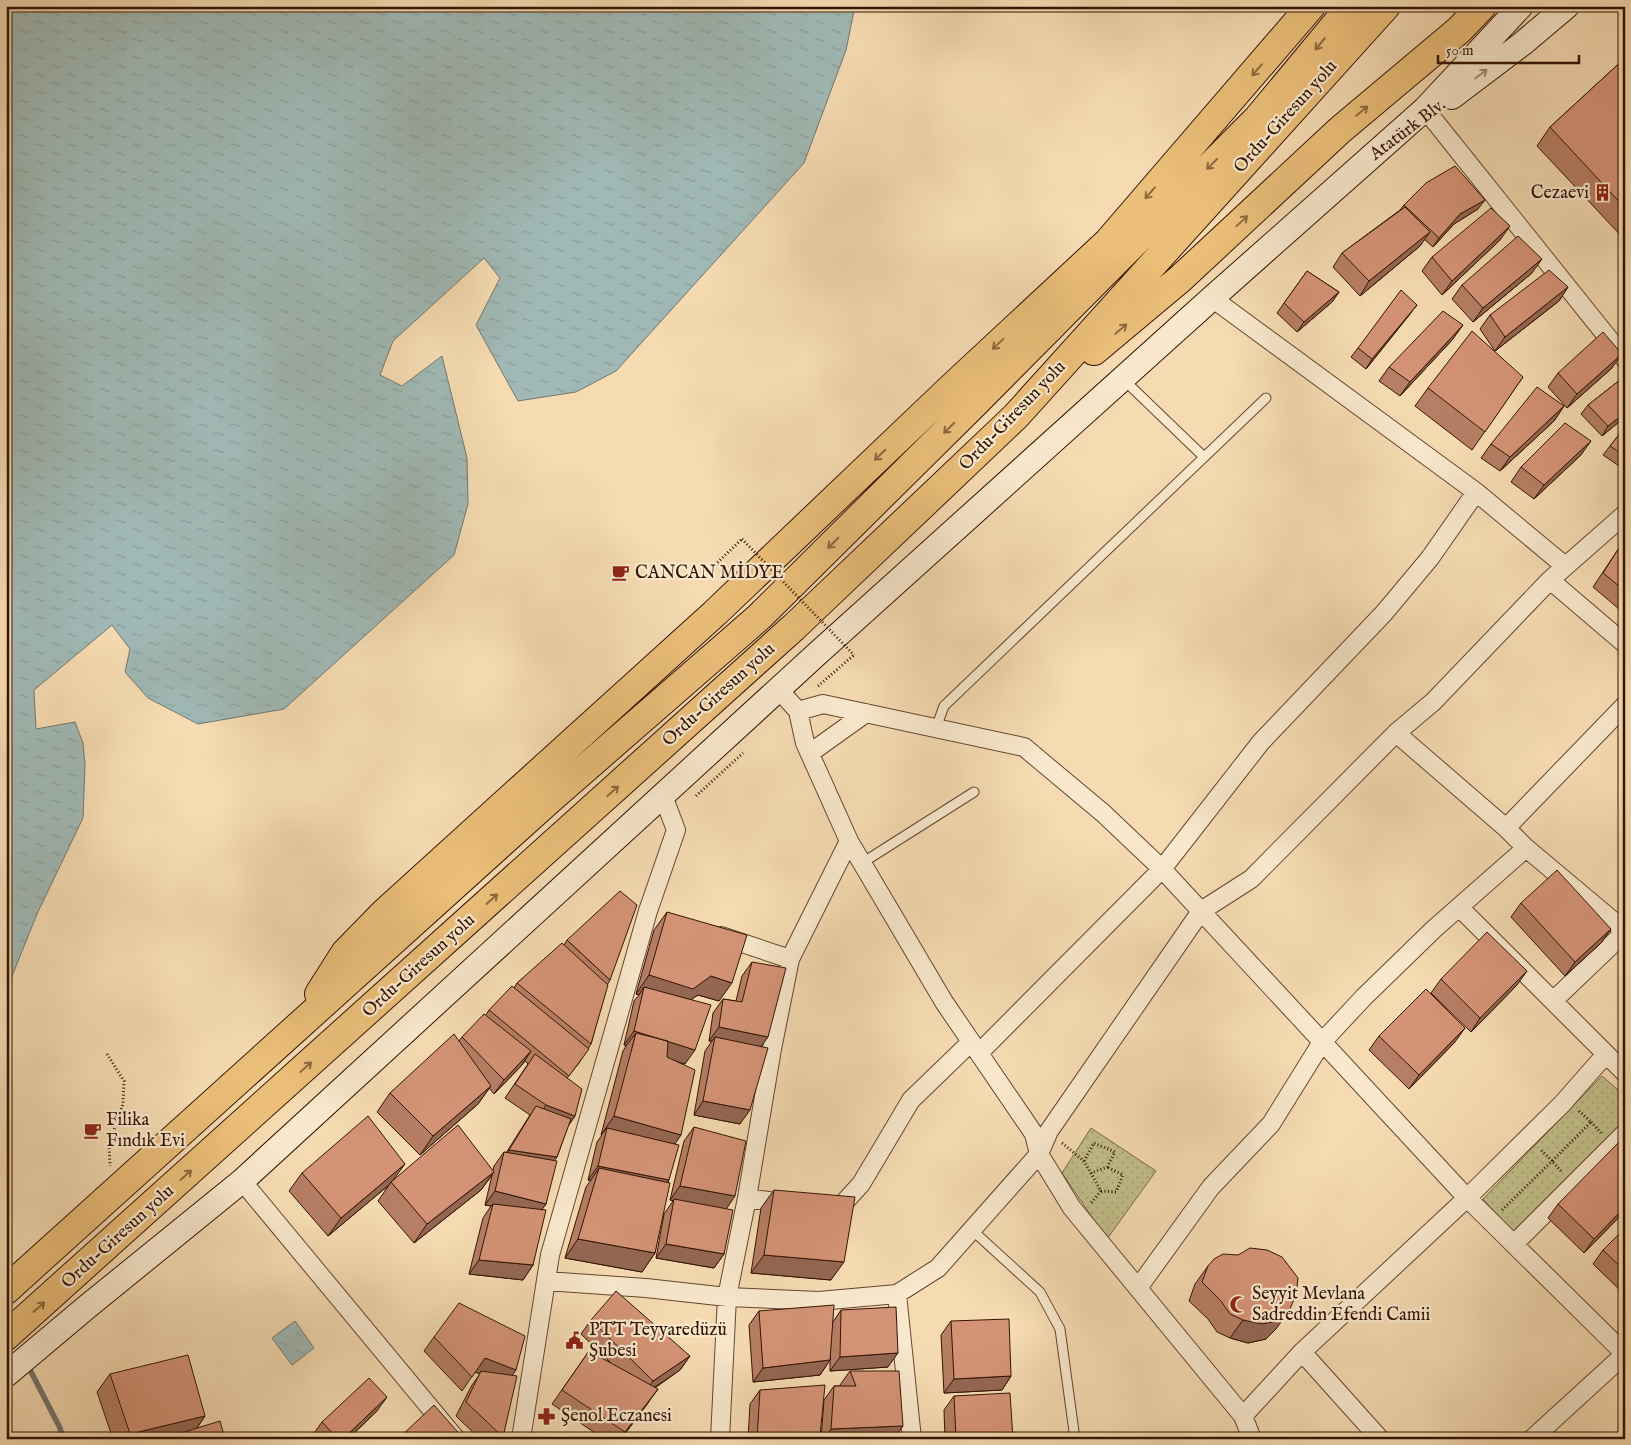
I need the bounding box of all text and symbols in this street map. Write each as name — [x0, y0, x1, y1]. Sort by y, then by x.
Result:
scale bar — [1438, 32, 1580, 64]
one-way arrow — [1314, 37, 1326, 50]
text: 50 m — [1446, 41, 1474, 60]
street label: Ordu-Giresun yolu — [1229, 56, 1343, 178]
one-way arrow — [1251, 63, 1262, 76]
one-way arrow — [1474, 69, 1487, 80]
street label: Atatürk Blv. — [1364, 94, 1451, 167]
one-way arrow — [1355, 106, 1368, 117]
one-way arrow — [1206, 158, 1218, 170]
place label: Cezaevi — [1531, 182, 1589, 205]
building icon: Cezaevi — [1593, 183, 1613, 203]
one-way arrow — [1145, 186, 1156, 199]
one-way arrow — [1236, 215, 1249, 227]
one-way arrow — [1114, 323, 1127, 334]
one-way arrow — [992, 338, 1004, 350]
street label: Ordu-Giresun yolu — [955, 356, 1071, 476]
one-way arrow — [943, 422, 955, 435]
one-way arrow — [874, 449, 886, 461]
one-way arrow — [827, 537, 840, 549]
place label: CANCAN MİDYE — [635, 561, 783, 585]
cafe icon: CANCAN MİDYE — [611, 563, 631, 583]
street label: Ordu-Giresun yolu — [658, 638, 780, 752]
one-way arrow — [606, 785, 619, 796]
one-way arrow — [486, 894, 499, 905]
street label: Ordu-Giresun yolu — [358, 909, 480, 1023]
one-way arrow — [300, 1061, 313, 1073]
place label: Filika Fındık Evi — [106, 1109, 185, 1153]
cafe icon: Filika Fındık Evi — [82, 1120, 102, 1140]
one-way arrow — [179, 1170, 192, 1181]
street label: Ordu-Giresun yolu — [57, 1180, 179, 1294]
place label: Seyyit Mevlana Sadreddin Efendi Camii — [1252, 1283, 1431, 1327]
mosque icon: Seyyit Mevlana Sadreddin Efendi Camii — [1228, 1294, 1248, 1314]
one-way arrow — [32, 1301, 45, 1313]
place label: PTT Teyyaredüzü Şubesi — [589, 1319, 727, 1363]
public building icon: PTT Teyyaredüzü Şubesi — [565, 1330, 585, 1350]
place label: Şenol Eczanesi — [561, 1405, 672, 1428]
pharmacy icon: Şenol Eczanesi — [537, 1406, 557, 1426]

